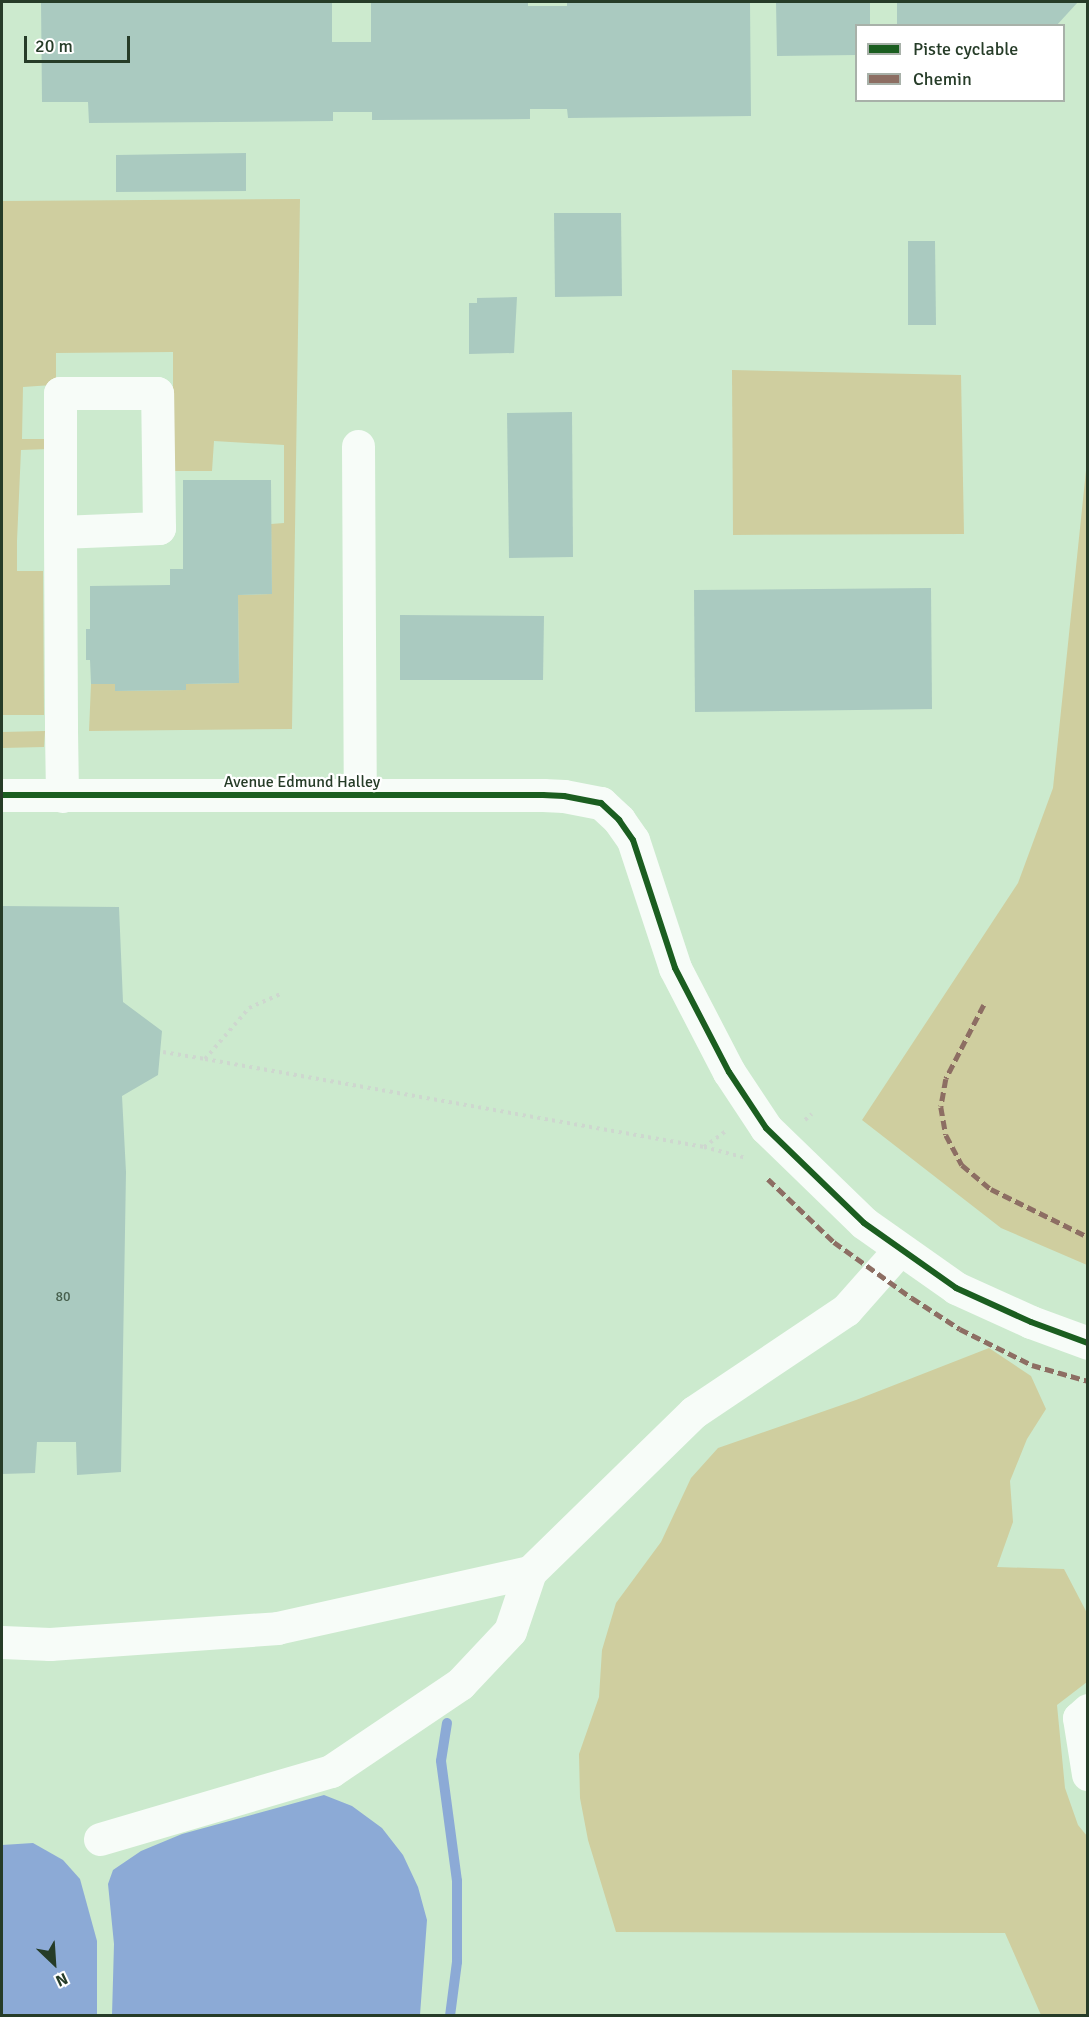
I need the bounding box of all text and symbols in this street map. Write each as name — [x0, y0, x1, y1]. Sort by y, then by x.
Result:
scale bar — [27, 24, 134, 62]
legend — [855, 24, 1065, 102]
text: 20 m — [35, 35, 73, 57]
text: Piste cyclable — [913, 38, 1018, 60]
text: Chemin — [913, 68, 972, 90]
street label: Avenue Edmund Halley — [224, 772, 380, 792]
house number: 80 — [55, 1289, 71, 1305]
north arrow — [24, 1933, 84, 1993]
text: N — [52, 1968, 71, 1991]

